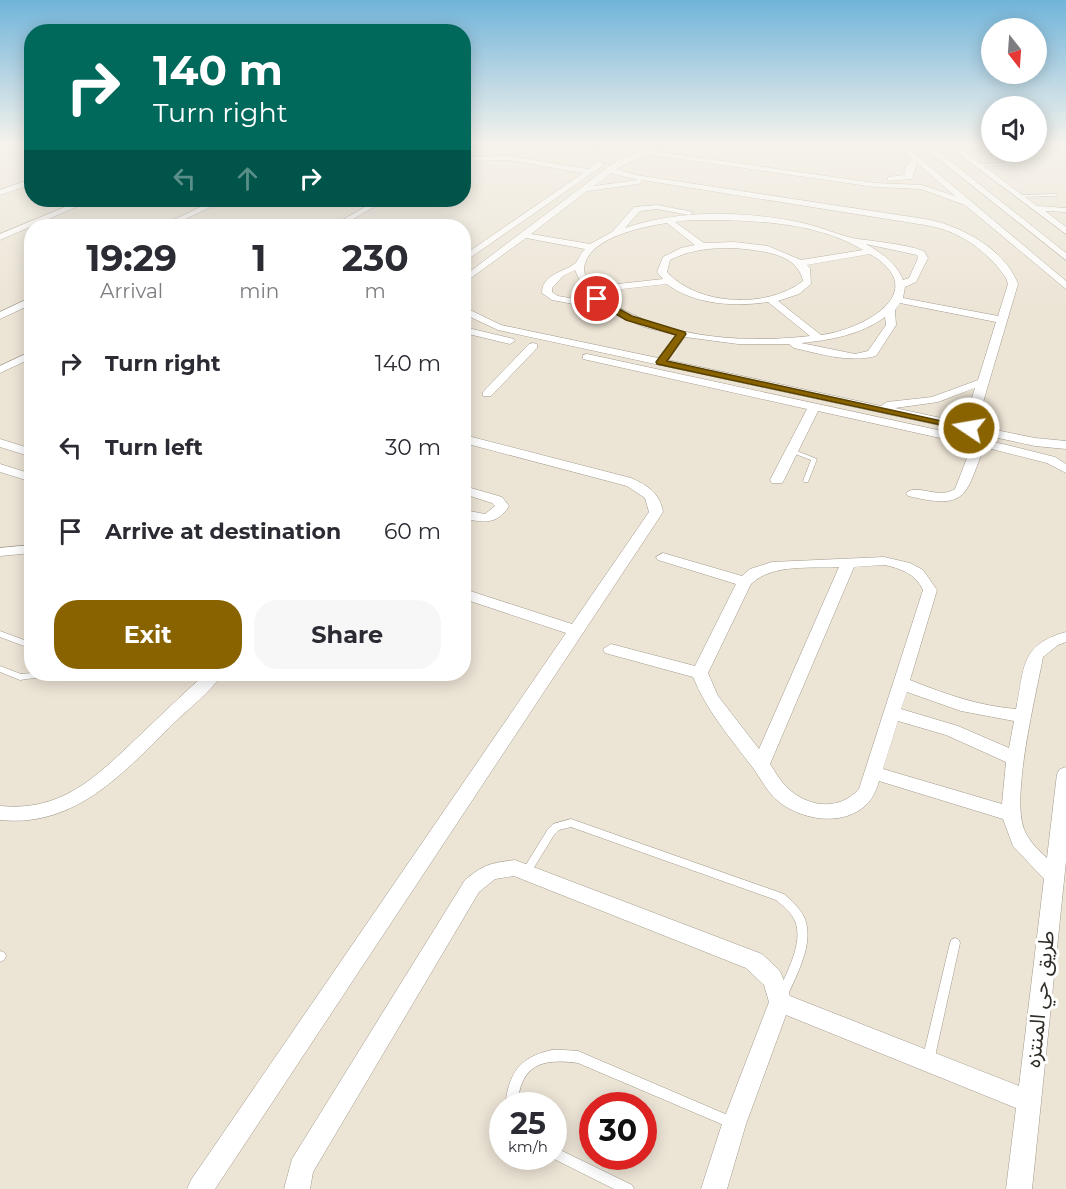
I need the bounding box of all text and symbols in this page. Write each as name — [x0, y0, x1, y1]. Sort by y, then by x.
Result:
north arrow — [981, 18, 1047, 84]
map controls — [981, 18, 1047, 162]
text: 140 m — [153, 44, 283, 96]
icon: right — [54, 48, 132, 126]
text: Turn right — [153, 96, 288, 129]
button: sound — [981, 96, 1047, 162]
icon: left — [168, 162, 201, 195]
icon: ahead — [231, 162, 264, 195]
icon: right — [294, 162, 327, 195]
text: 19:29 — [86, 236, 177, 280]
text: 1 — [252, 236, 266, 280]
text: 230 — [342, 236, 409, 280]
pin — [571, 273, 622, 324]
text: Arrival — [100, 279, 163, 303]
text: min — [239, 279, 279, 303]
text: m — [365, 279, 386, 303]
icon: arrive — [580, 282, 613, 315]
icon: right — [54, 347, 87, 380]
text: Turn right — [105, 350, 220, 377]
text: 140 m — [375, 350, 441, 377]
position arrow — [937, 396, 1001, 460]
icon: left — [54, 431, 87, 464]
text: Turn left — [105, 434, 203, 461]
text: 30 m — [385, 434, 441, 461]
icon: arrive — [54, 515, 87, 548]
text: Arrive at destination — [105, 518, 341, 545]
text: 60 m — [384, 518, 441, 545]
button: Exit — [54, 600, 242, 669]
button: Share — [254, 600, 441, 669]
street label: طريق حي المنتزه — [1020, 929, 1063, 1069]
speed limit sign: 30 — [579, 1092, 657, 1170]
text: 25 — [510, 1105, 546, 1142]
text: km/h — [508, 1137, 548, 1156]

